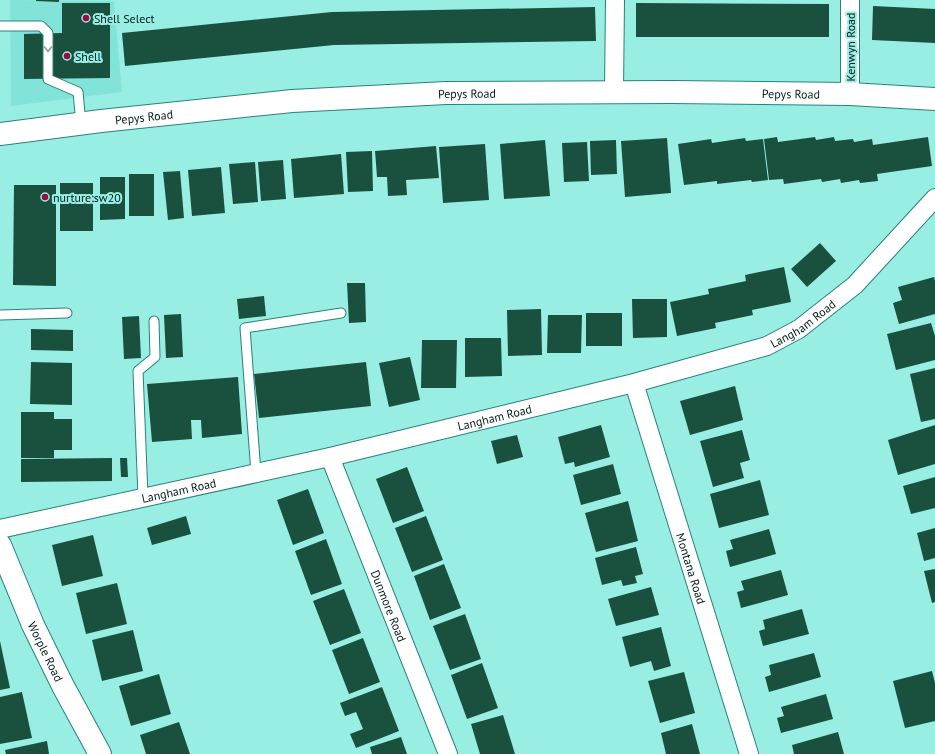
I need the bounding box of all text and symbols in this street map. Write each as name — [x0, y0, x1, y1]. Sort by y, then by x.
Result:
place label: Shell Select — [94, 11, 155, 26]
street label: Kenwyn Road — [843, 12, 858, 82]
marker: Shell Select — [81, 13, 91, 23]
one-way arrow — [44, 46, 52, 52]
place label: Shell — [75, 49, 102, 64]
marker: Shell — [62, 51, 72, 61]
street label: Pepys Road — [438, 85, 496, 101]
street label: Pepys Road — [762, 86, 820, 101]
street label: Pepys Road — [114, 106, 174, 127]
place label: nurture:sw20 — [53, 190, 121, 205]
marker: nurture:sw20 — [40, 192, 50, 202]
street label: Langham Road — [767, 296, 838, 351]
street label: Langham Road — [456, 401, 533, 433]
street label: Langham Road — [140, 475, 217, 505]
street label: Montana Road — [673, 531, 710, 606]
street label: Dunmore Road — [368, 568, 410, 644]
street label: Worple Road — [25, 619, 67, 684]

